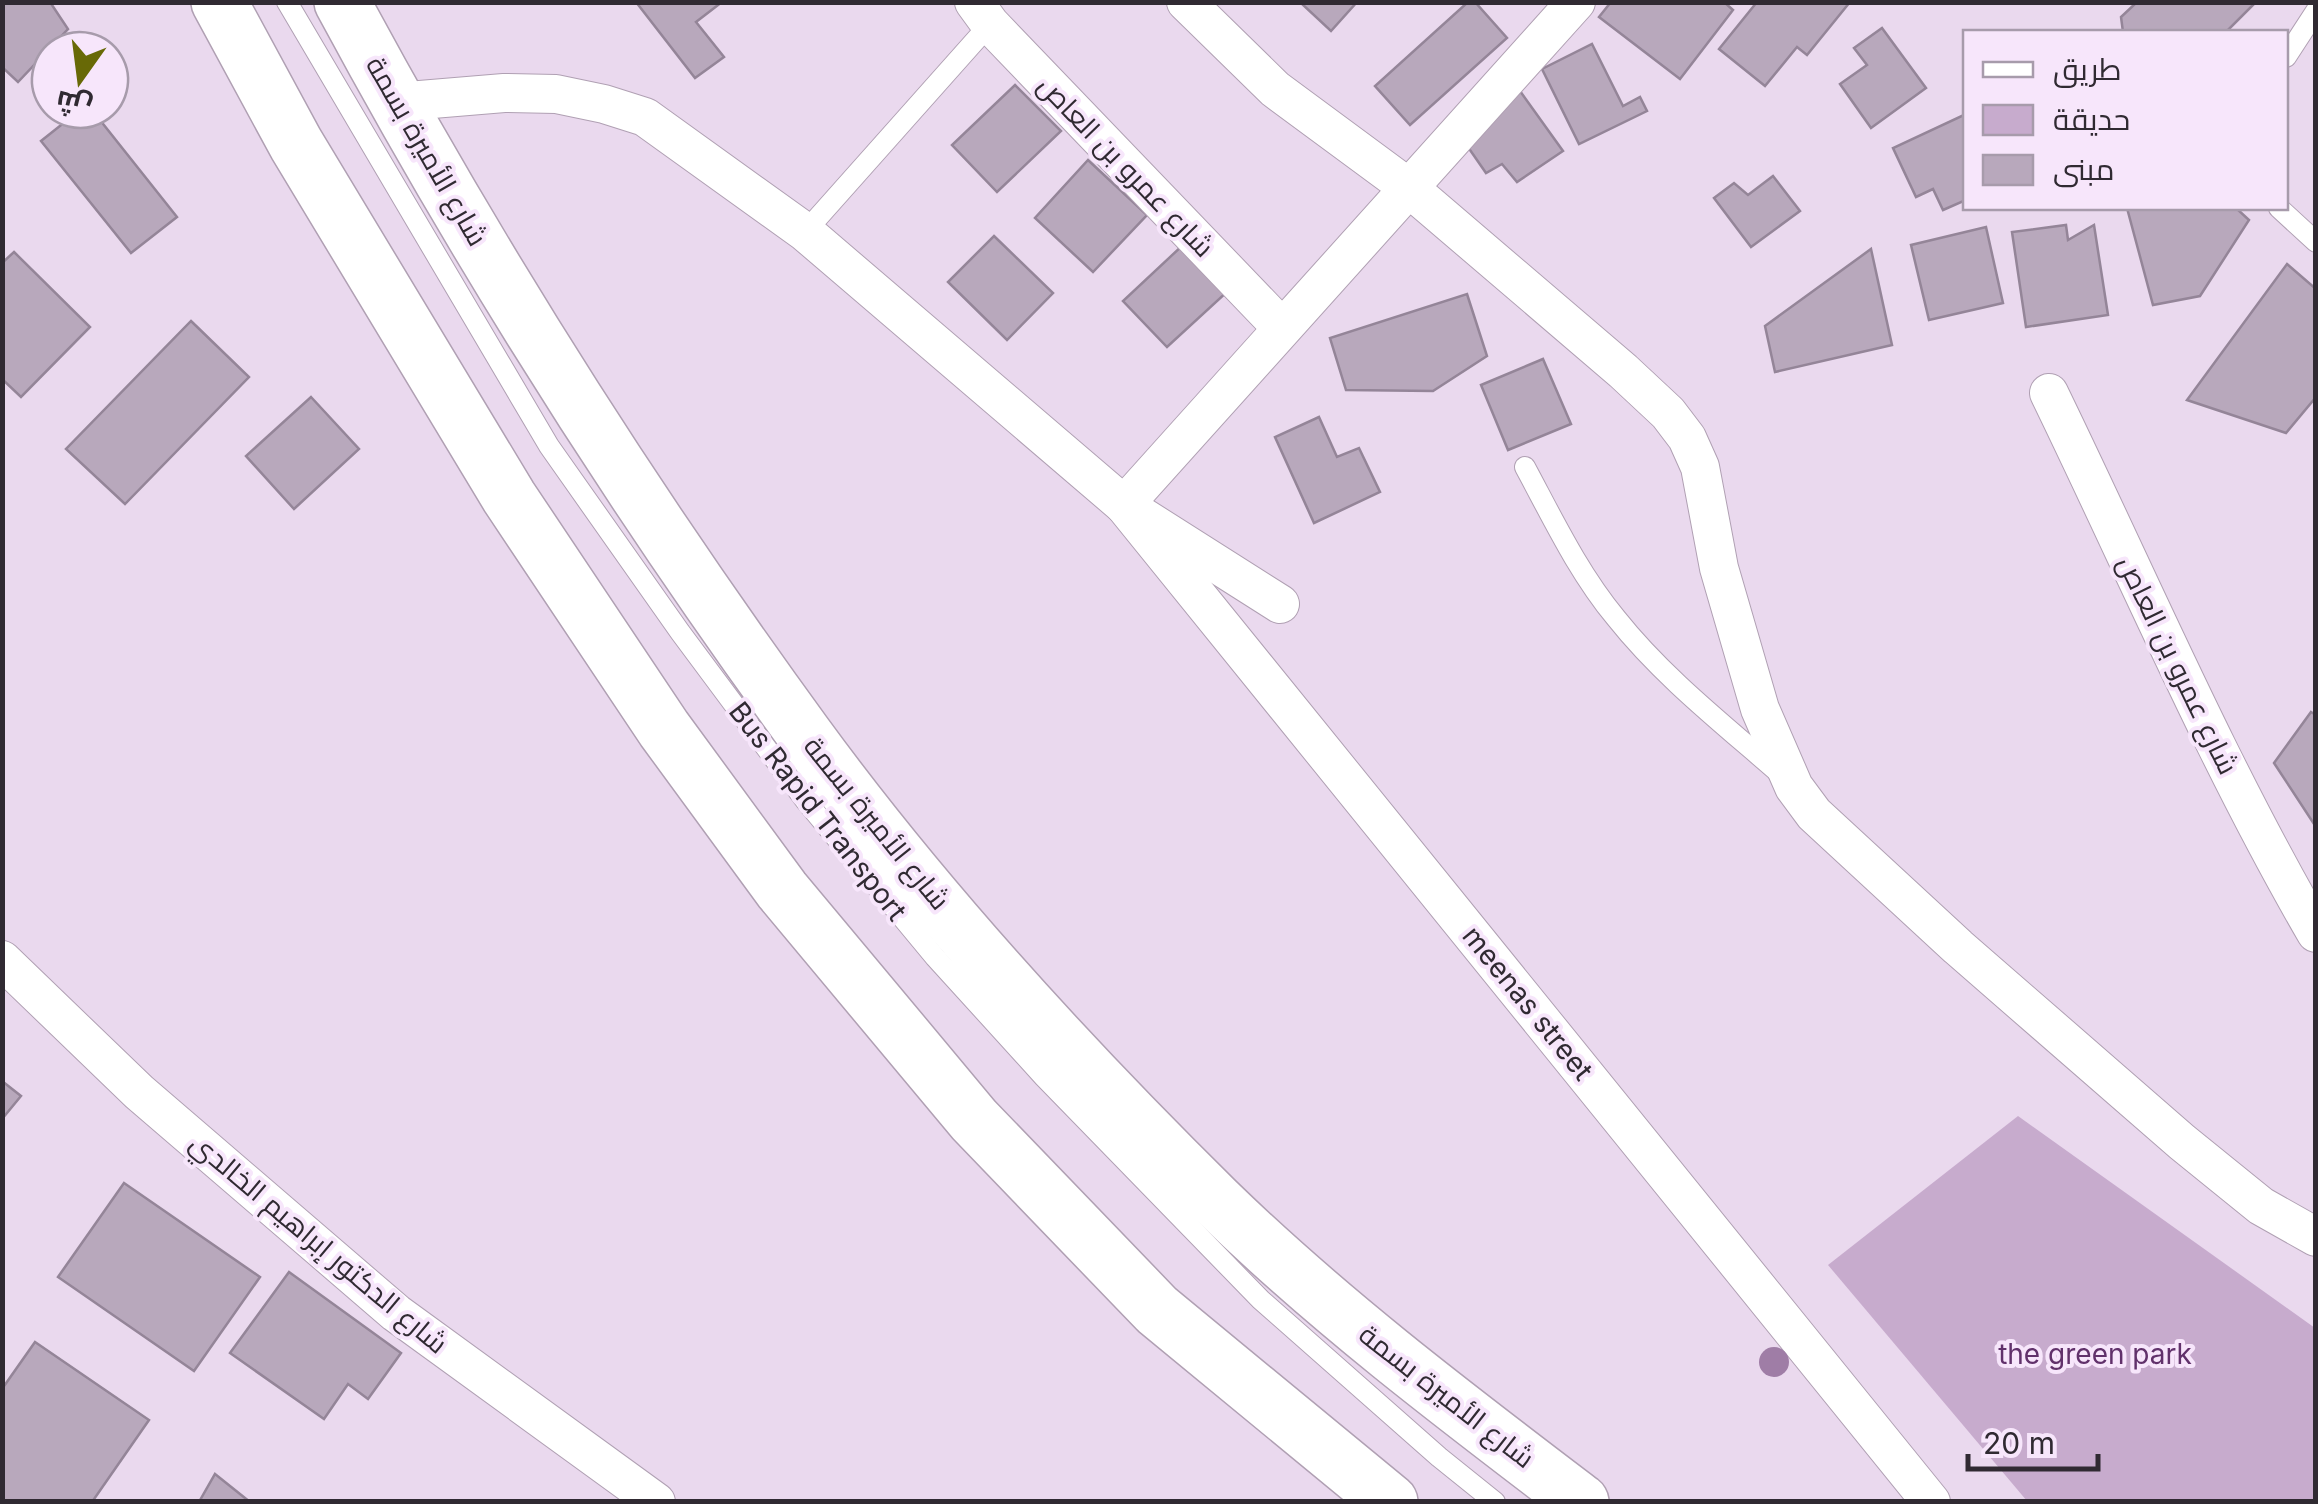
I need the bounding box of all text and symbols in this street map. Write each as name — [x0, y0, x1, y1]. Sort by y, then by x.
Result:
north arrow — [30, 30, 130, 130]
legend — [1963, 30, 2288, 210]
street label: شارع الأميرة بسمة — [357, 50, 495, 253]
text: طريق — [2053, 51, 2122, 88]
street label: شارع عمرو بن العاص — [1029, 68, 1221, 265]
text: ش — [52, 83, 95, 125]
text: حديقة — [2053, 101, 2130, 137]
text: مبنى — [2053, 151, 2114, 188]
street label: شارع عمرو بن العاص — [2109, 550, 2246, 781]
street label: Bus Rapid Transport — [722, 695, 914, 927]
street label: شارع الأميرة بسمة — [795, 729, 957, 918]
street label: meenas street — [1456, 919, 1600, 1087]
street label: شارع الدكتور إبراهيم الخالدي — [180, 1125, 455, 1364]
street label: شارع الأميرة بسمة — [1351, 1317, 1541, 1477]
park label: the green park — [1998, 1337, 2192, 1371]
scale bar — [1968, 1409, 2098, 1471]
text: 20 m — [1983, 1425, 2055, 1461]

